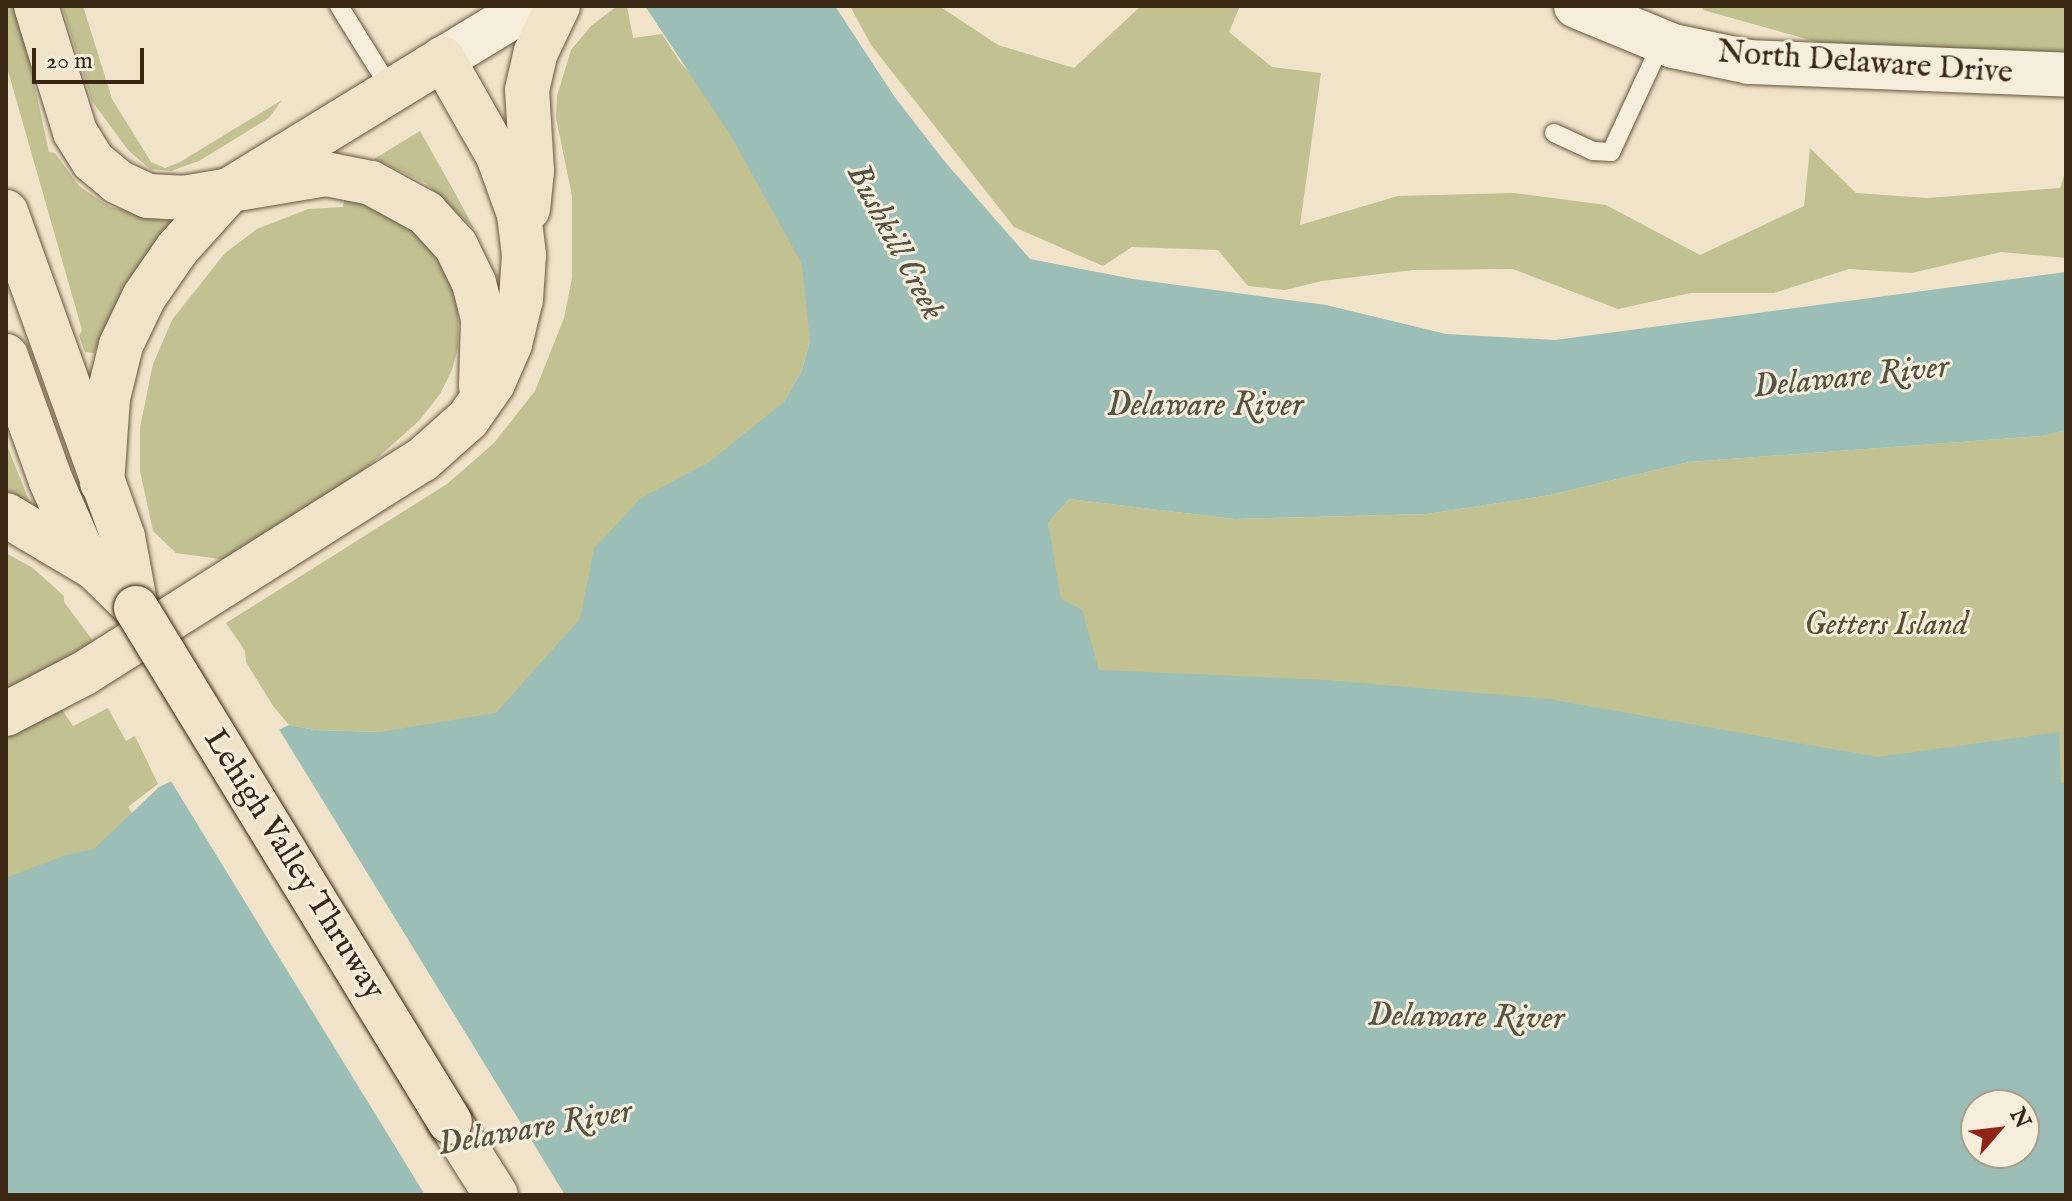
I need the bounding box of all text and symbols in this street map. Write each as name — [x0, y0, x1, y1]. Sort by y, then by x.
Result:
scale bar — [36, 32, 148, 82]
street label: North Delaware Drive — [1716, 35, 2014, 93]
text: 20 m — [46, 46, 93, 77]
water label: Bushkill Creek — [837, 157, 953, 327]
water label: Delaware River — [1751, 346, 1951, 408]
water label: Delaware River — [1107, 386, 1303, 426]
park label: Getters Island — [1804, 607, 1968, 645]
street label: Lehigh Valley Thruway — [194, 723, 392, 1007]
water label: Delaware River — [1367, 995, 1565, 1039]
north arrow — [1960, 1089, 2040, 1169]
water label: Delaware River — [435, 1091, 635, 1165]
text: N — [2003, 1104, 2036, 1134]

